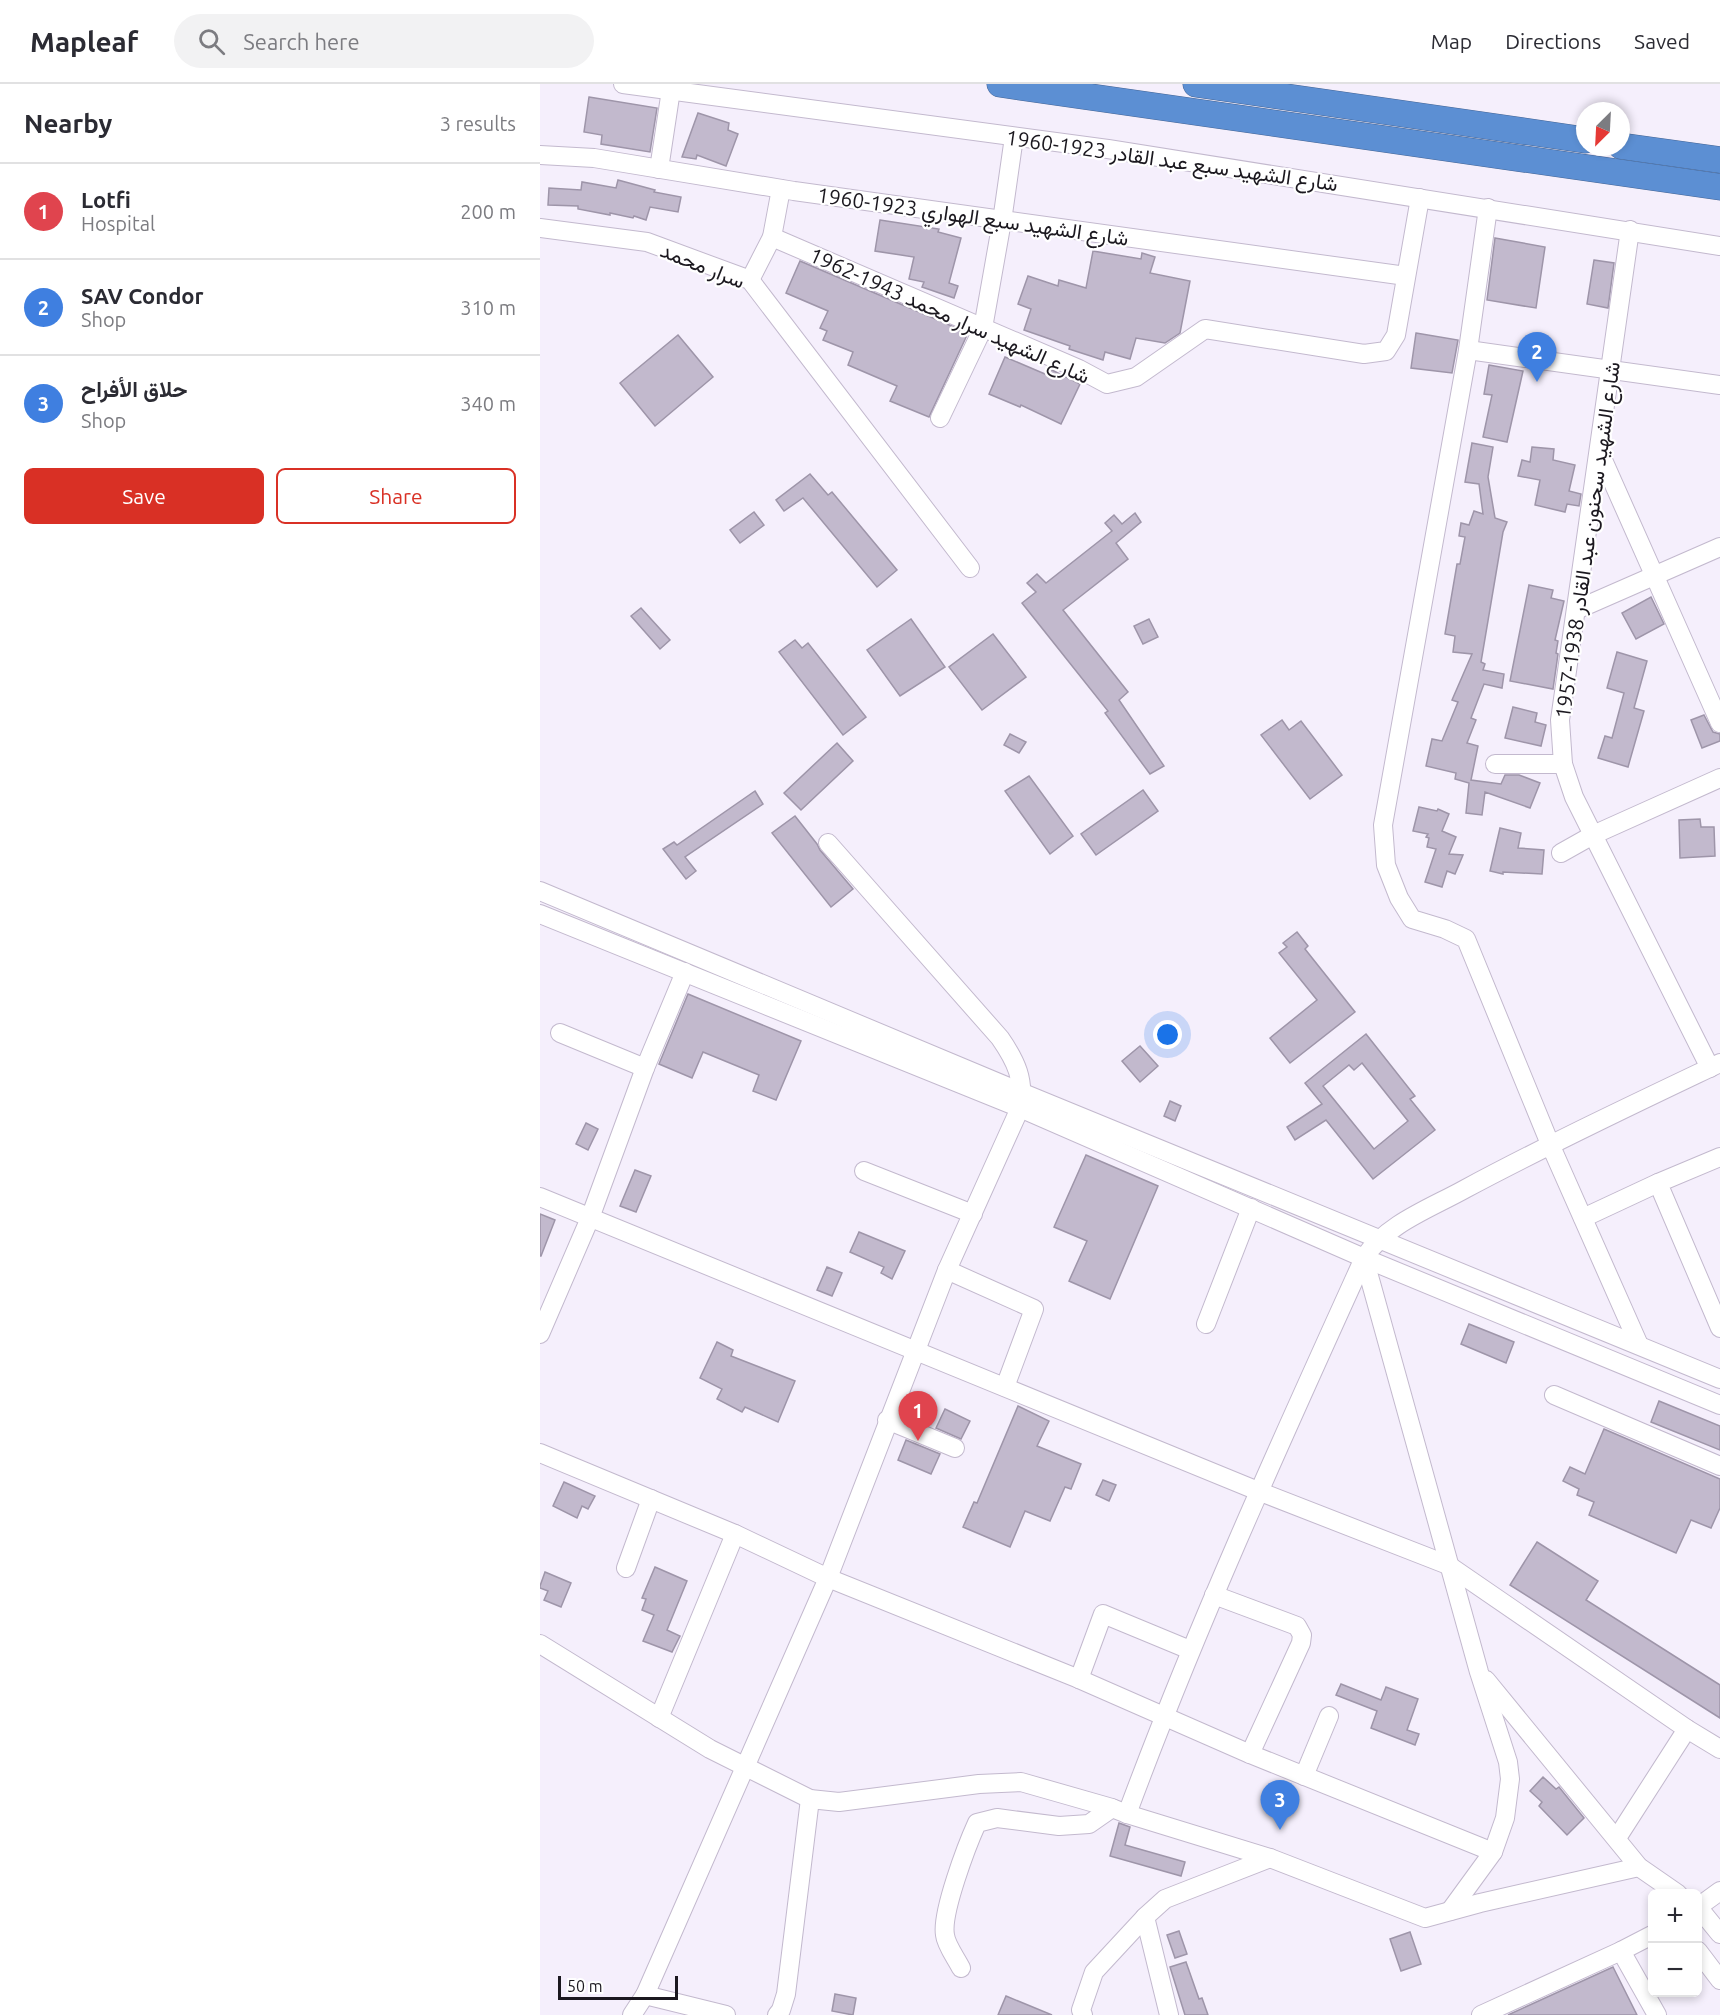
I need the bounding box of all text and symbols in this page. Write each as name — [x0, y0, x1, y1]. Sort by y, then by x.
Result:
search box — [174, 14, 594, 68]
icon: search — [195, 25, 228, 58]
text: Mapleaf — [30, 26, 138, 57]
text: Search here — [243, 29, 360, 54]
text: Map — [1431, 29, 1472, 53]
text: Directions — [1505, 29, 1601, 53]
text: Saved — [1634, 29, 1690, 53]
north arrow — [1576, 102, 1630, 156]
text: Nearby — [24, 109, 112, 138]
text: 3 results — [440, 112, 516, 135]
street label: شارع الشهيد سبع عبد القادر 1923-1960 — [1004, 125, 1340, 198]
street label: شارع الشهيد سبع الهواري 1923-1960 — [815, 182, 1130, 256]
text: Lotfi — [81, 187, 131, 212]
text: 1 — [38, 200, 49, 223]
text: 200 m — [460, 200, 516, 223]
text: Hospital — [81, 212, 155, 235]
street label: سرار محمد — [657, 237, 749, 295]
street label: شارع الشهيد سرار محمد 1943-1962 — [805, 242, 1094, 391]
text: SAV Condor — [81, 283, 204, 308]
text: 2 — [38, 296, 49, 319]
text: 310 m — [460, 296, 516, 319]
text: Shop — [81, 308, 126, 331]
pin: 2 — [1518, 332, 1556, 382]
street label: شارع الشهيد سحنون عبد القادر 1938-1957 — [1550, 360, 1627, 720]
text: حلاق الأفراح — [81, 376, 187, 401]
text: 3 — [38, 392, 49, 415]
text: 340 m — [460, 392, 516, 415]
text: Shop — [81, 409, 126, 432]
button: Save — [24, 468, 264, 524]
button: Share — [276, 468, 516, 524]
your location — [1153, 1020, 1182, 1049]
pin: 1 — [898, 1392, 938, 1441]
pin: 3 — [1260, 1780, 1300, 1830]
map controls — [1648, 1889, 1702, 1997]
button: + — [1648, 1889, 1702, 1943]
button: − — [1648, 1943, 1702, 1997]
scale bar — [558, 1973, 678, 2000]
text: 50 m — [567, 1977, 603, 1995]

